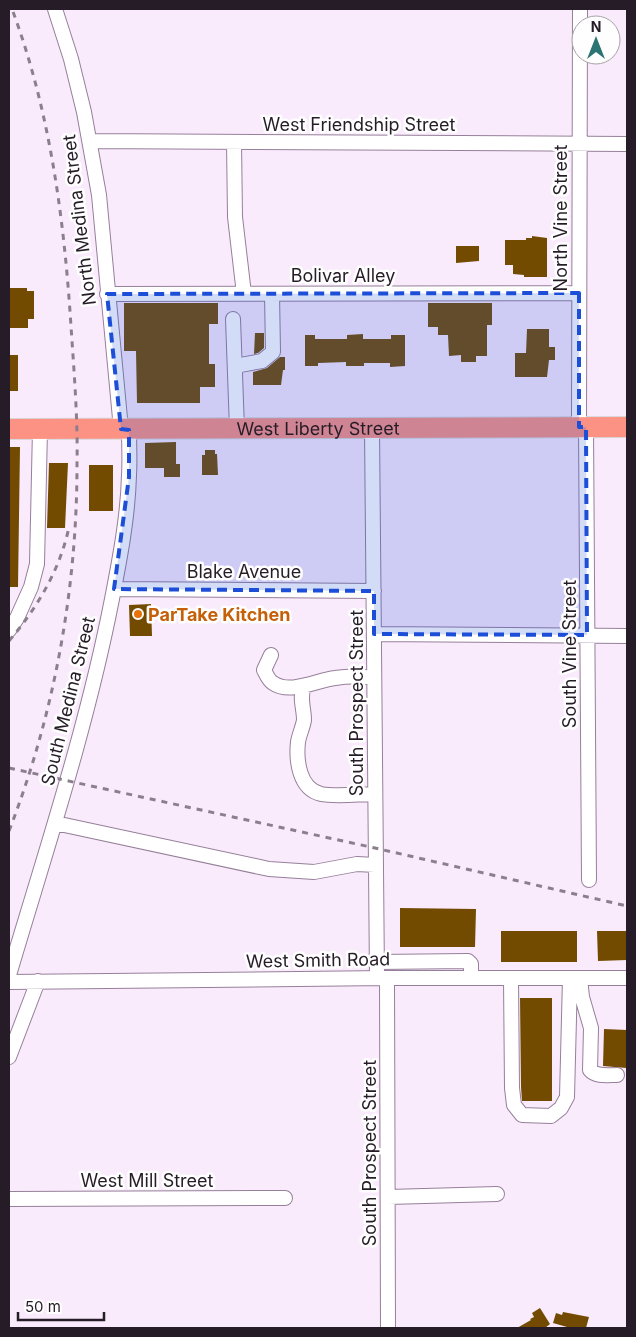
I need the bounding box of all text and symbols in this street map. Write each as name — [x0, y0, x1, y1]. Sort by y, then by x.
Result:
north arrow — [571, 15, 621, 65]
text: N — [591, 18, 601, 35]
street label: West Friendship Street — [263, 114, 456, 135]
street label: North Medina Street — [58, 133, 100, 307]
street label: North Vine Street — [550, 145, 571, 291]
street label: Bolivar Alley — [291, 265, 395, 286]
street label: West Liberty Street — [236, 417, 400, 439]
street label: Blake Avenue — [187, 561, 301, 582]
street label: South Vine Street — [559, 580, 580, 728]
place label: ParTake Kitchen — [148, 604, 290, 625]
marker: ParTake Kitchen — [132, 608, 144, 620]
street label: South Prospect Street — [346, 610, 367, 796]
street label: South Medina Street — [37, 614, 99, 788]
street label: West Smith Road — [246, 948, 390, 972]
street label: South Prospect Street — [359, 1060, 380, 1246]
street label: West Mill Street — [81, 1170, 214, 1191]
scale bar — [18, 1290, 104, 1322]
text: 50 m — [25, 1297, 61, 1316]

